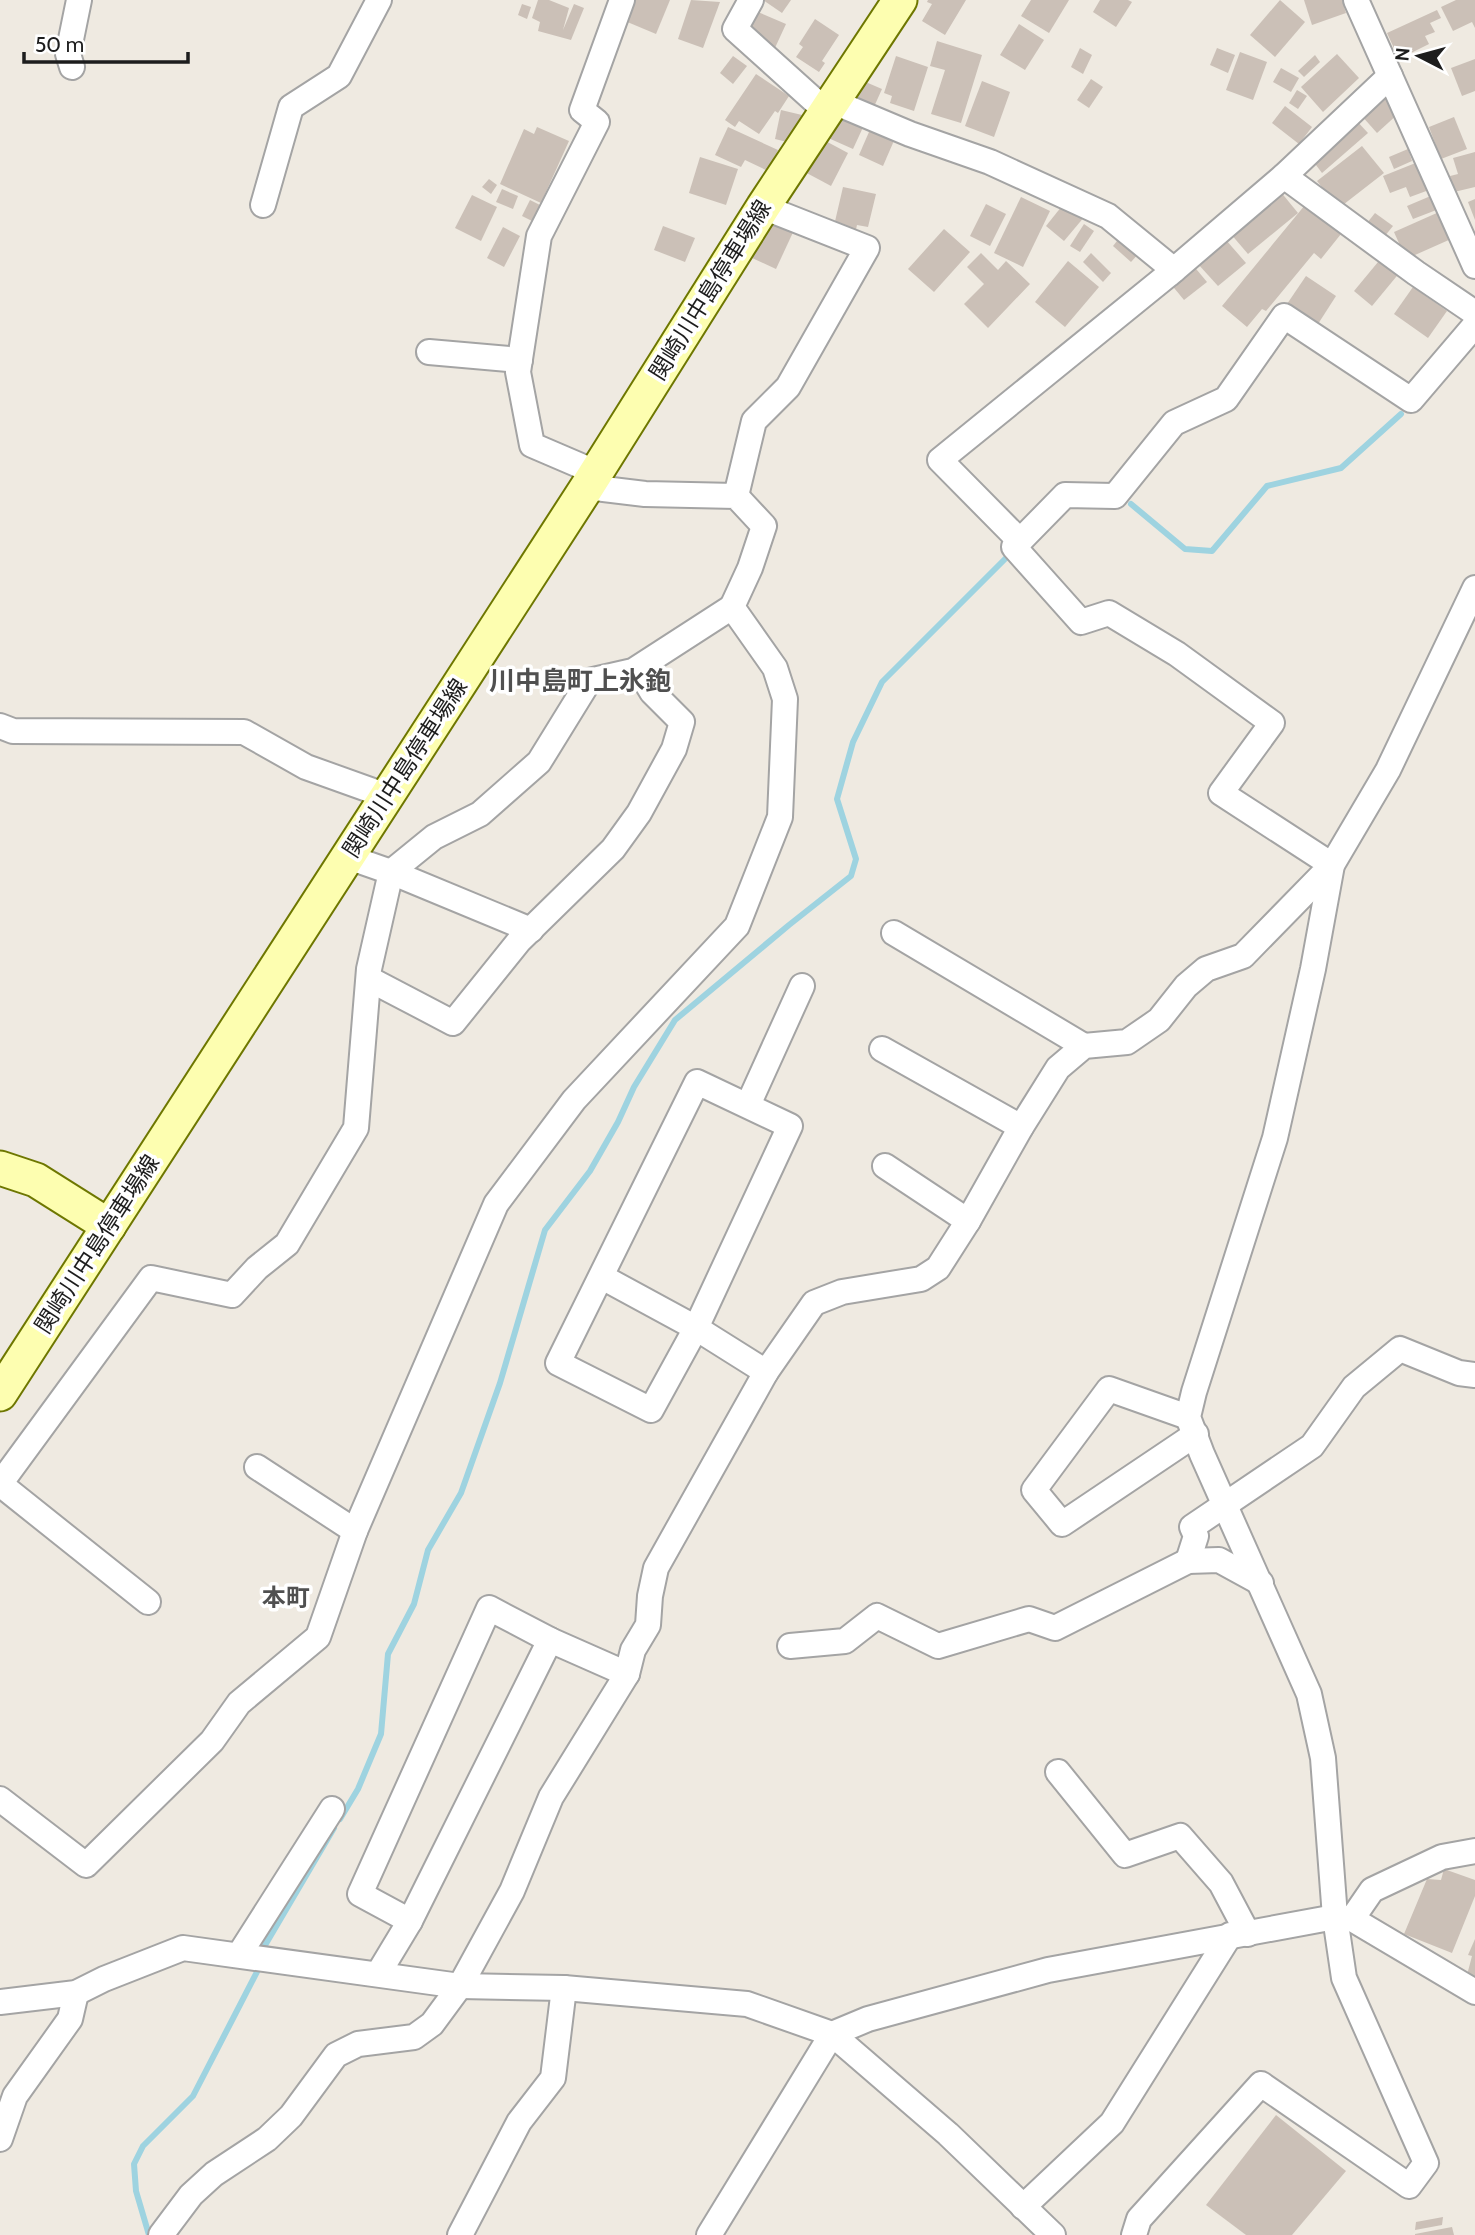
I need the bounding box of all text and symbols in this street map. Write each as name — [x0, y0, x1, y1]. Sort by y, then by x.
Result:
scale bar — [24, 21, 189, 65]
north arrow — [1384, 21, 1454, 91]
text: 50 m — [35, 32, 84, 57]
text: N — [1390, 46, 1415, 62]
street label: 関崎川中島停車場線 — [643, 195, 777, 385]
district label: 川中島町上氷鉋 — [489, 665, 671, 697]
street label: 関崎川中島停車場線 — [337, 674, 473, 862]
street label: 関崎川中島停車場線 — [29, 1150, 165, 1338]
district label: 本町 — [262, 1583, 310, 1612]

